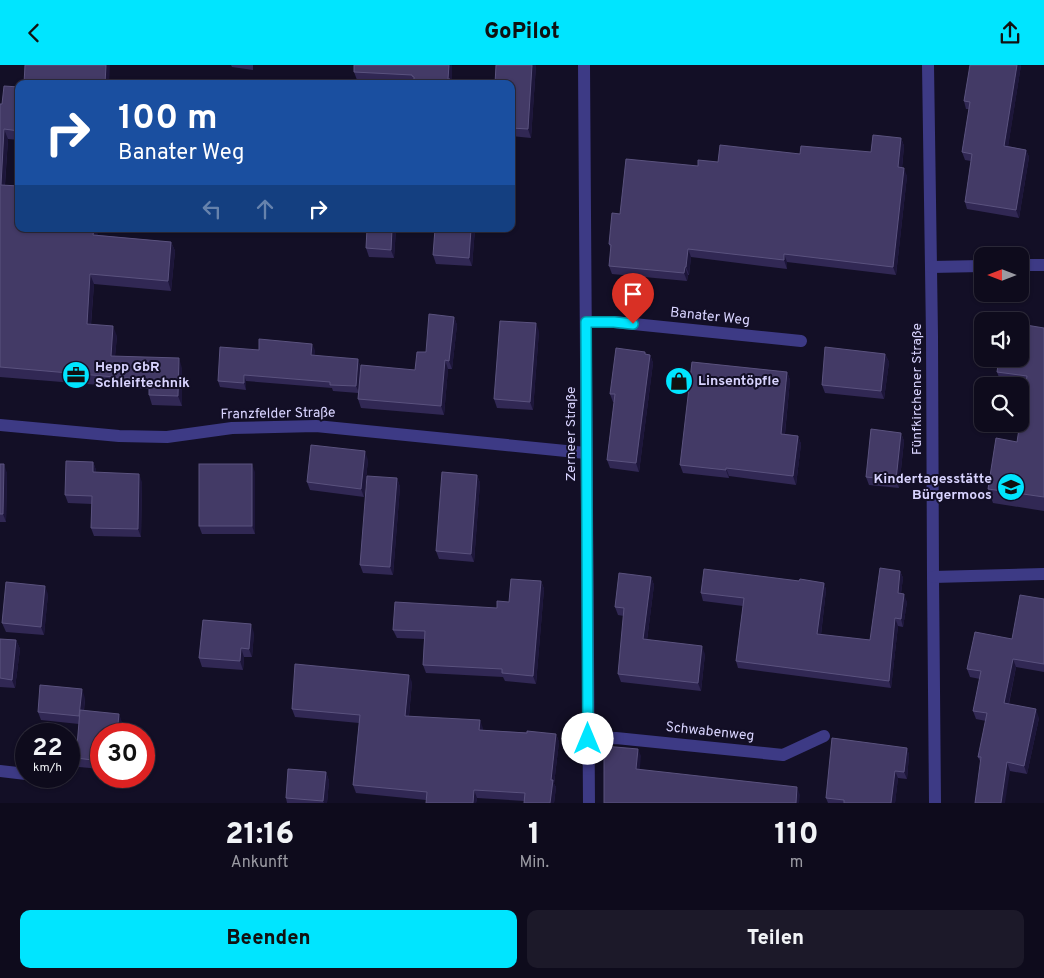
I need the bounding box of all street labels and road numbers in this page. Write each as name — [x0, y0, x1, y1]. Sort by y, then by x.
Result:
street label: Banater Weg — [669, 304, 751, 330]
street label: Fünfkirchener Straße — [909, 323, 926, 455]
street label: Zerneer Straße — [563, 387, 580, 481]
street label: Franzfelder Straße — [220, 404, 336, 424]
street label: Schwabenweg — [665, 719, 755, 745]

